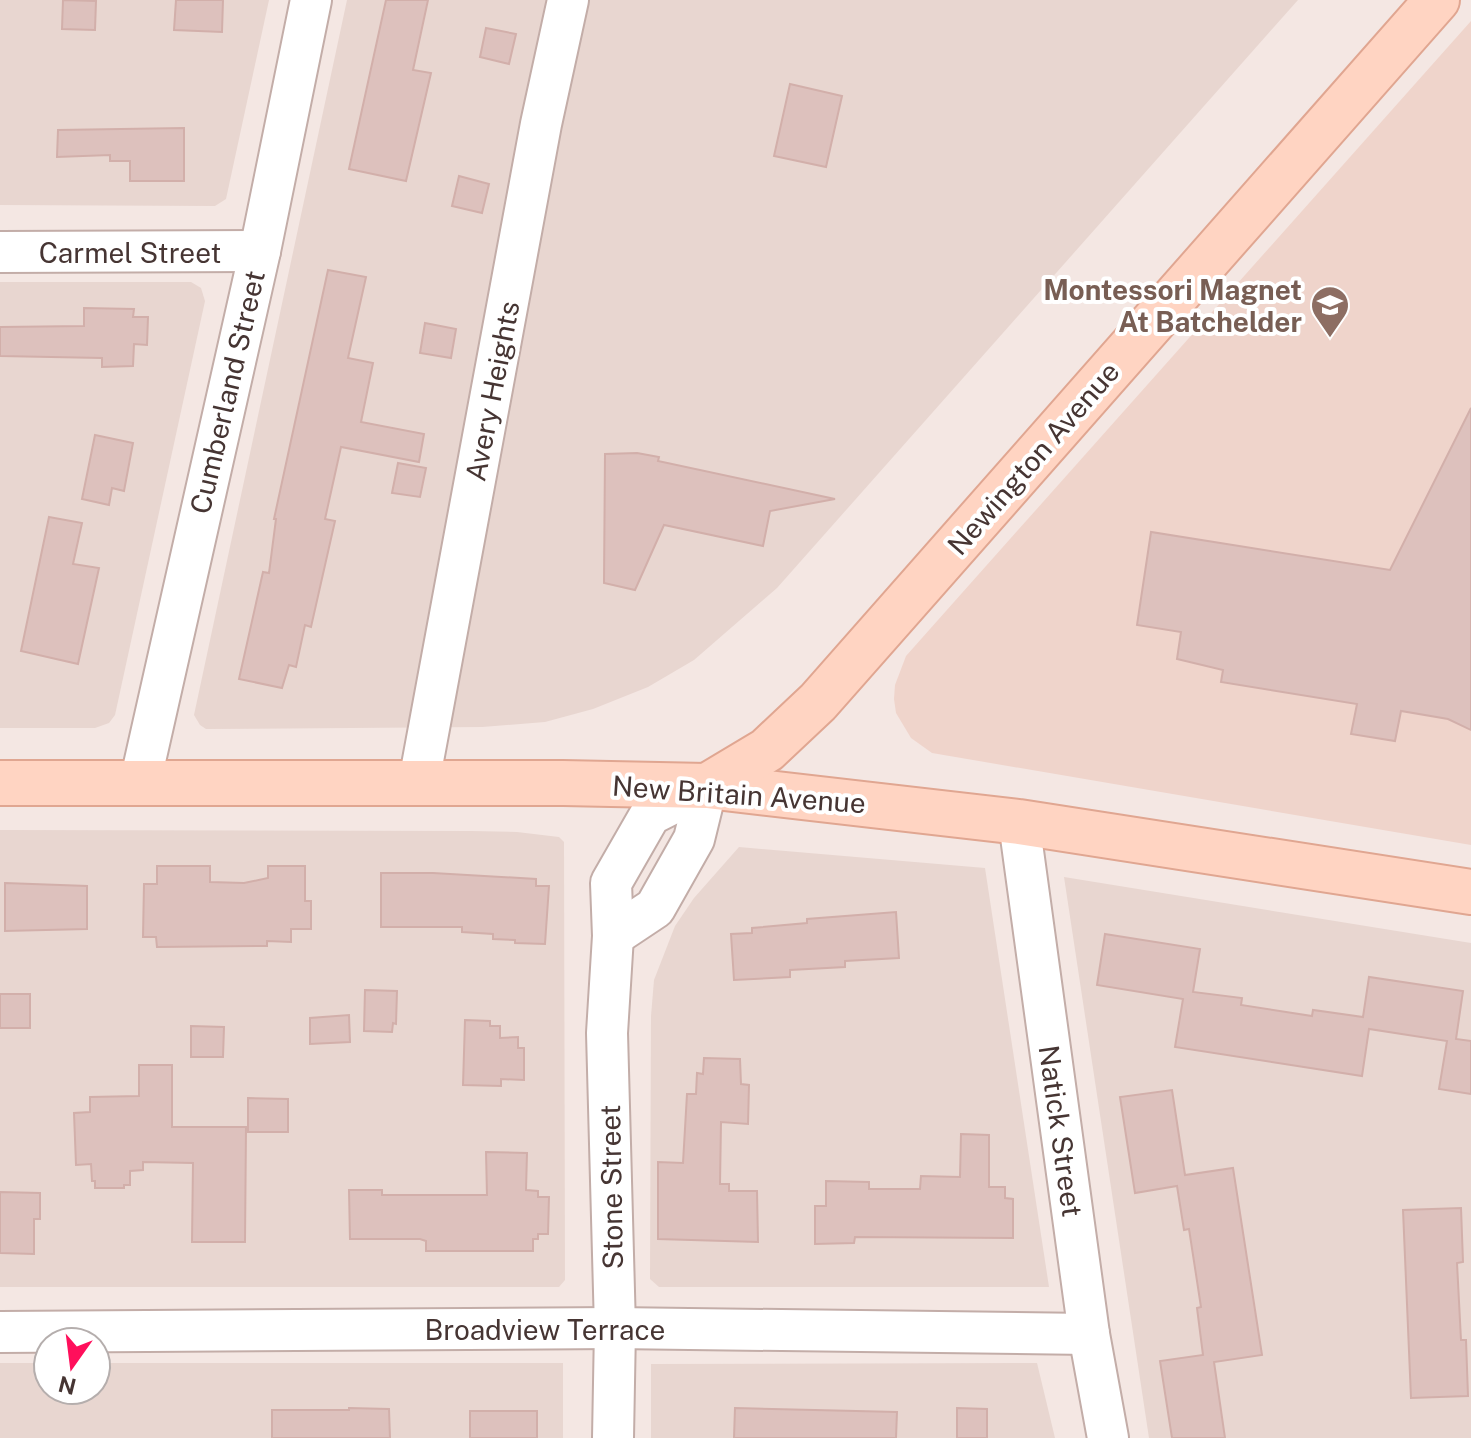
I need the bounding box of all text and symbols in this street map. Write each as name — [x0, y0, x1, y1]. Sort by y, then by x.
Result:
street label: Carmel Street — [39, 236, 221, 269]
street label: Cumberland Street — [183, 267, 271, 517]
place label: Montessori Magnet At Batchelder — [1043, 273, 1302, 338]
school or university icon: Montessori Magnet At Batchelder — [1309, 284, 1351, 339]
street label: Avery Heights — [458, 298, 526, 484]
street label: Newington Avenue — [940, 355, 1126, 561]
street label: New Britain Avenue — [611, 769, 867, 819]
street label: Natick Street — [1033, 1043, 1089, 1219]
street label: Stone Street — [593, 1104, 629, 1270]
street label: Broadview Terrace — [424, 1313, 666, 1346]
north arrow — [32, 1326, 112, 1406]
text: N — [56, 1371, 79, 1400]

